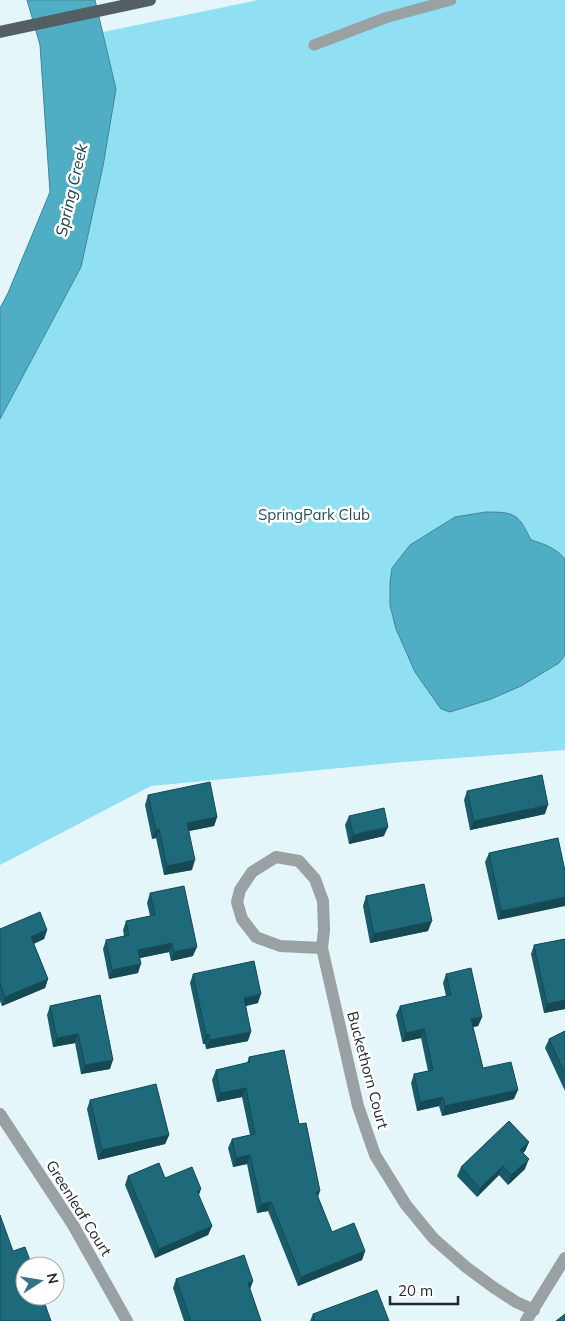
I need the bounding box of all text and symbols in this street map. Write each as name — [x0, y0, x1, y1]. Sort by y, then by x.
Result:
water label: Spring Creek — [51, 141, 92, 238]
park label: SpringPark Club — [258, 505, 370, 524]
street label: Buckethorn Court — [343, 1009, 393, 1131]
street label: Greenleaf Court — [42, 1157, 116, 1259]
north arrow — [15, 1256, 65, 1306]
text: N — [43, 1271, 63, 1285]
scale bar — [390, 1274, 458, 1306]
text: 20 m — [398, 1281, 433, 1300]

